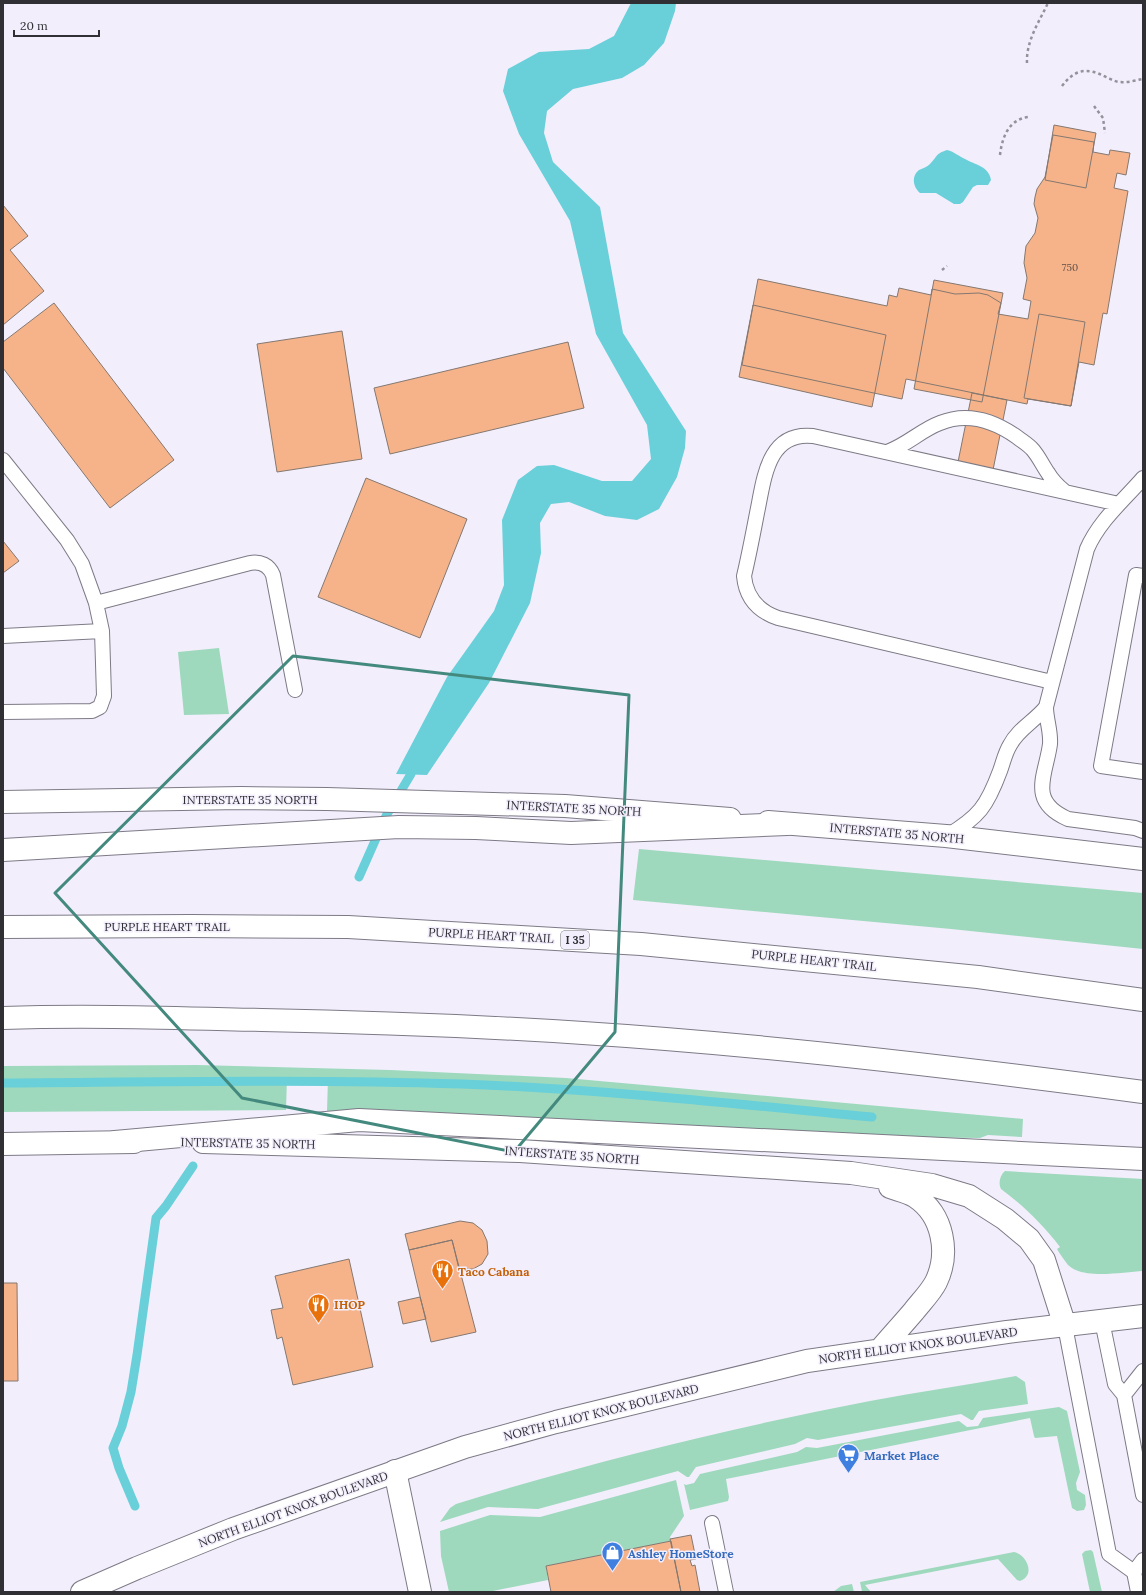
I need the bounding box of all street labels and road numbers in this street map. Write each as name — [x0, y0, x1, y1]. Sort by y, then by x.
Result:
street label: INTERSTATE 35 NORTH — [182, 792, 318, 807]
street label: INTERSTATE 35 NORTH — [506, 797, 642, 819]
street label: INTERSTATE 35 NORTH — [829, 820, 965, 846]
street label: PURPLE HEART TRAIL — [104, 919, 230, 934]
street label: PURPLE HEART TRAIL — [428, 924, 554, 946]
road number: I 35 — [561, 931, 589, 949]
street label: PURPLE HEART TRAIL — [751, 946, 877, 974]
street label: INTERSTATE 35 NORTH — [180, 1134, 316, 1152]
street label: INTERSTATE 35 NORTH — [504, 1143, 640, 1167]
street label: NORTH ELLIOT KNOX BOULEVARD — [818, 1324, 1019, 1366]
street label: NORTH ELLIOT KNOX BOULEVARD — [502, 1380, 700, 1444]
street label: NORTH ELLIOT KNOX BOULEVARD — [196, 1468, 390, 1550]

